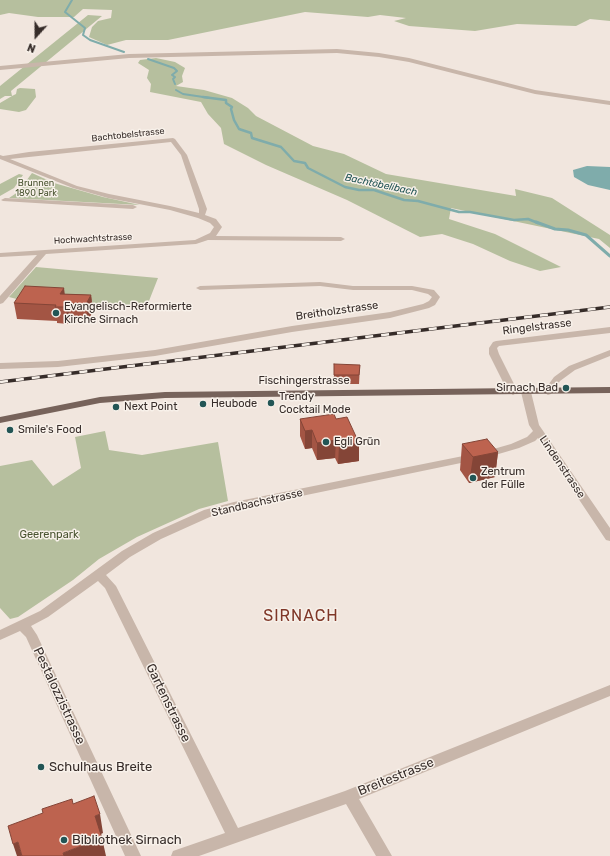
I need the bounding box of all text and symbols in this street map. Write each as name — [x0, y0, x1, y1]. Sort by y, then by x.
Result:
north arrow — [16, 16, 56, 56]
text: N — [26, 40, 38, 55]
street label: Bachtobelstrasse — [91, 126, 165, 144]
water label: Bachtöbelibach — [344, 171, 418, 199]
park label: Brunnen 1890 Park — [15, 178, 57, 199]
street label: Hochwachtstrasse — [53, 232, 133, 246]
street label: Breitholzstrasse — [295, 299, 379, 323]
place label: Evangelisch-Reformierte Kirche Sirnach — [64, 300, 192, 326]
marker: Evangelisch-Reformierte Kirche Sirnach — [51, 308, 61, 318]
street label: Ringelstrasse — [502, 316, 572, 338]
street label: Fischingerstrasse — [258, 374, 350, 388]
place label: Sirnach Bad — [496, 381, 558, 395]
marker: Sirnach Bad — [561, 383, 571, 393]
place label: Trendy Cocktail Mode — [279, 390, 351, 416]
place label: Heubode — [211, 397, 257, 411]
marker: Trendy Cocktail Mode — [266, 398, 276, 408]
marker: Heubode — [198, 399, 208, 409]
place label: Next Point — [124, 400, 177, 414]
marker: Next Point — [111, 402, 121, 412]
place label: Smile's Food — [18, 423, 82, 437]
marker: Smile's Food — [5, 425, 15, 435]
street label: Lindenstrasse — [536, 433, 588, 501]
place label: Egli Grün — [334, 435, 380, 449]
marker: Egli Grün — [321, 437, 331, 447]
place label: Zentrum der Fülle — [481, 465, 525, 491]
marker: Zentrum der Fülle — [468, 473, 478, 483]
street label: Standbachstrasse — [210, 486, 304, 520]
park label: Geerenpark — [19, 528, 79, 542]
district label: SIRNACH — [263, 606, 339, 626]
street label: Pestalozzistrasse — [30, 645, 88, 747]
street label: Gartenstrasse — [142, 661, 194, 745]
street label: Breitestrasse — [356, 755, 436, 799]
place label: Schulhaus Breite — [49, 759, 152, 775]
marker: Schulhaus Breite — [36, 762, 46, 772]
place label: Bibliothek Sirnach — [72, 832, 182, 848]
marker: Bibliothek Sirnach — [59, 835, 69, 845]

